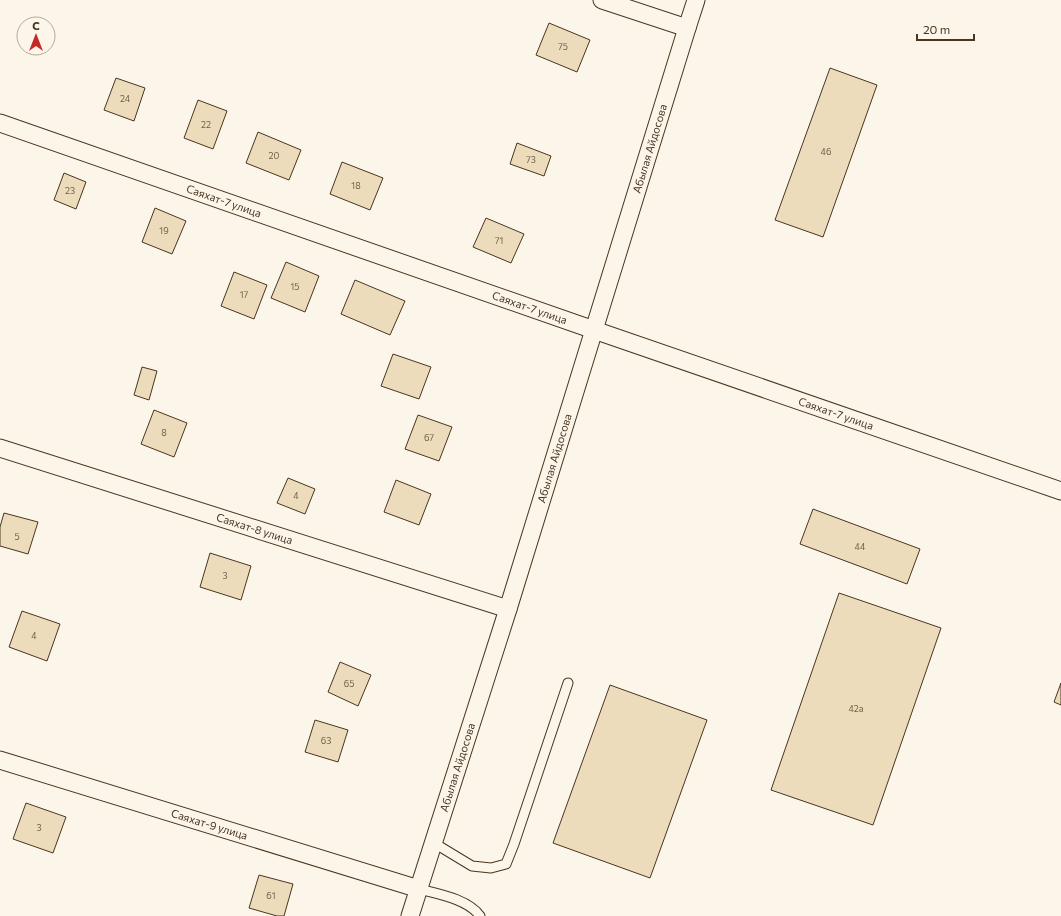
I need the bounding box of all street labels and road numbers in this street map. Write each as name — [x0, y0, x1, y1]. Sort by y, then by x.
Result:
street label: Абылая Айдосова — [630, 102, 669, 195]
street label: Саяхат-7 улица — [185, 181, 263, 220]
street label: Саяхат-7 улица — [491, 288, 569, 326]
street label: Саяхат-7 улица — [797, 394, 875, 432]
street label: Абылая Айдосова — [534, 412, 574, 504]
street label: Саяхат-8 улица — [215, 510, 294, 546]
street label: Абылая Айдосова — [437, 721, 477, 813]
street label: Саяхат-9 улица — [170, 806, 249, 842]

